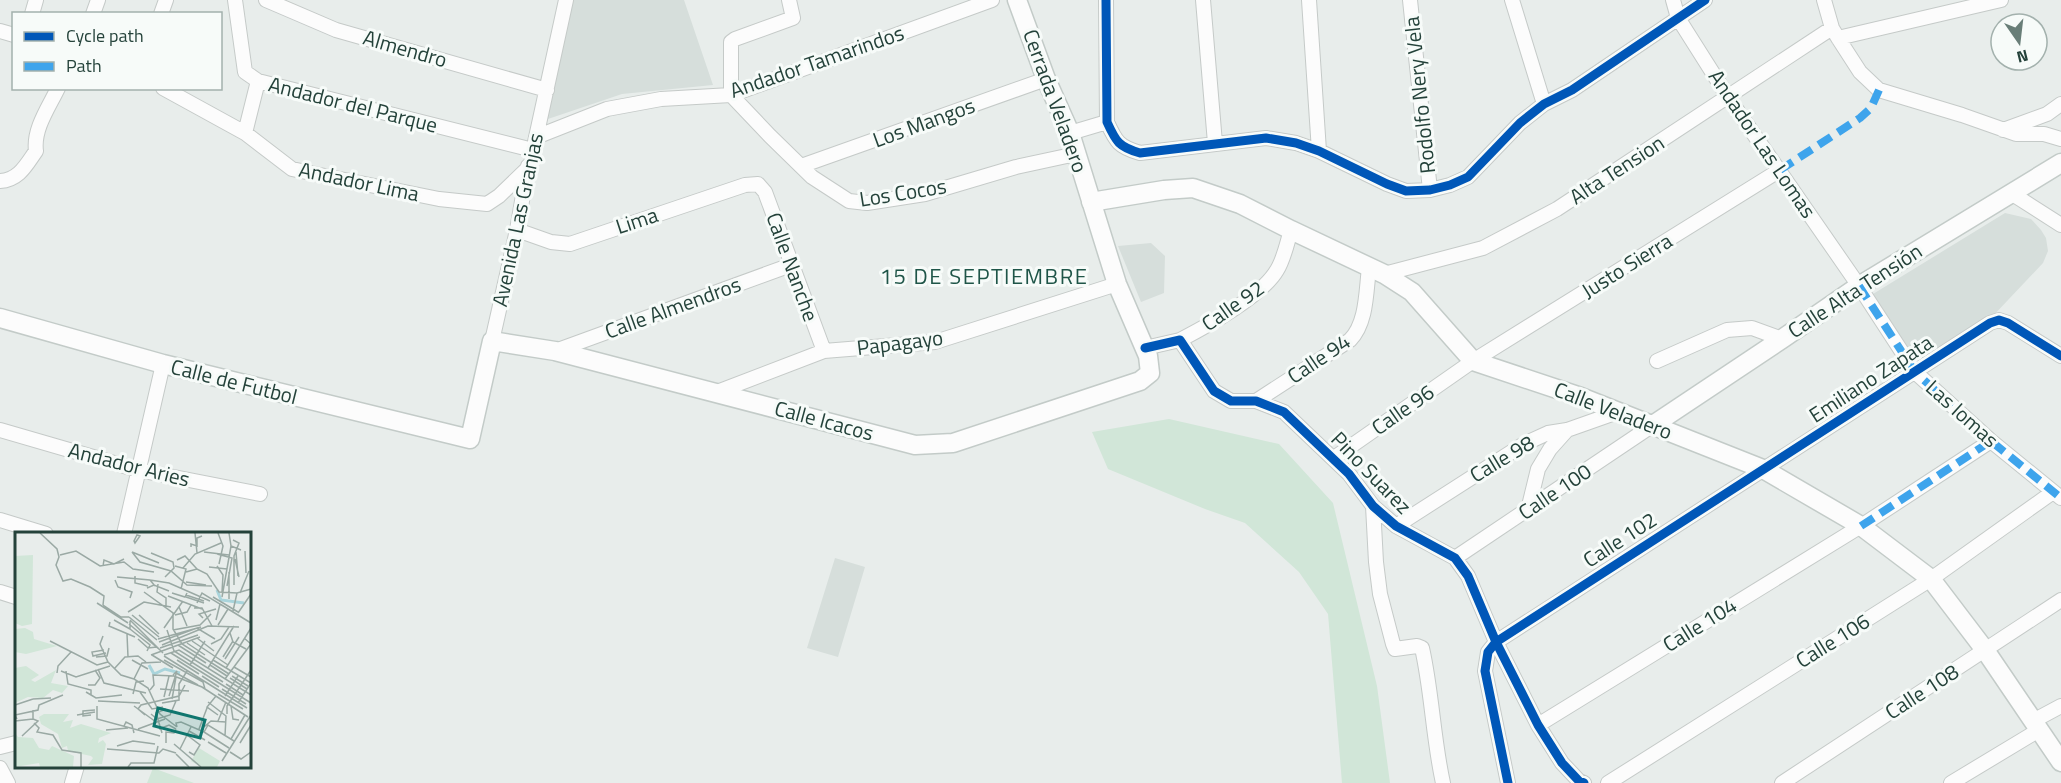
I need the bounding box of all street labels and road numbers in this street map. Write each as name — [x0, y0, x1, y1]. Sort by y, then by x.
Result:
street label: Rodolfo Nery Vela — [1395, 15, 1443, 175]
street label: Andador Tamarindos — [725, 16, 908, 106]
street label: Almendro — [360, 21, 451, 75]
street label: Cerrada Veladero — [1015, 24, 1097, 177]
street label: Andador Las Lomas — [1701, 63, 1825, 224]
street label: Andador del Parque — [265, 68, 441, 141]
street label: Los Mangos — [868, 89, 979, 155]
street label: Alta Tension — [1563, 126, 1670, 212]
street label: Avenida Las Granjas — [483, 130, 551, 310]
street label: Andador Lima — [296, 153, 423, 209]
street label: Los Cocos — [857, 169, 949, 215]
street label: Lima — [611, 198, 662, 242]
street label: Calle Nanche — [758, 208, 827, 326]
street label: Justo Sierra — [1575, 224, 1678, 306]
street label: Calle Alta Tensión — [1781, 235, 1928, 346]
street label: Calle Almendros — [600, 268, 745, 346]
street label: Calle 92 — [1194, 272, 1270, 338]
street label: Papagayo — [855, 321, 945, 363]
street label: Calle 94 — [1280, 325, 1357, 391]
street label: Emiliano Zapata — [1802, 326, 1939, 430]
street label: Calle de Futbol — [168, 350, 301, 412]
street label: Las lomas — [1919, 372, 2006, 455]
street label: Calle Veladero — [1550, 373, 1677, 447]
street label: Calle 96 — [1364, 376, 1440, 442]
street label: Calle Icacos — [771, 391, 877, 449]
street label: Pino Suarez — [1324, 424, 1419, 521]
street label: Calle 98 — [1463, 426, 1540, 490]
street label: Andador Aries — [65, 433, 193, 495]
street label: Calle 100 — [1511, 455, 1597, 527]
street label: Calle 102 — [1576, 503, 1663, 575]
street label: Calle 104 — [1656, 589, 1743, 659]
street label: Calle 106 — [1789, 605, 1876, 675]
street label: Calle 108 — [1878, 655, 1965, 727]

